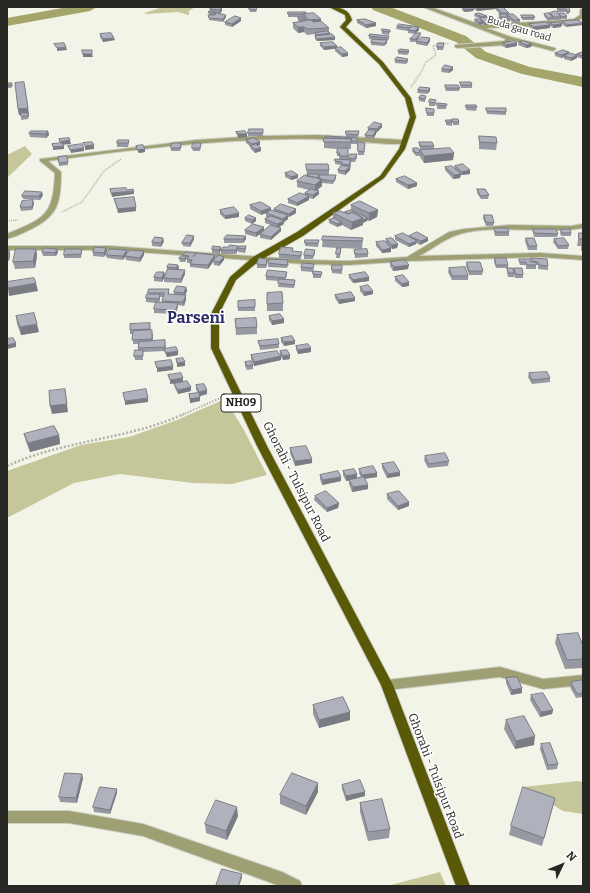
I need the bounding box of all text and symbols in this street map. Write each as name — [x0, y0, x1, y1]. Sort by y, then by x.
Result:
street label: Buda gau road — [486, 14, 552, 44]
district label: Parseni — [167, 309, 225, 329]
road number: NH09 — [221, 394, 261, 412]
street label: Ghorahi - Tulsipur Road — [259, 419, 333, 545]
street label: Ghorahi - Tulsipur Road — [404, 711, 466, 841]
north arrow — [542, 845, 582, 885]
text: N — [563, 849, 579, 864]

